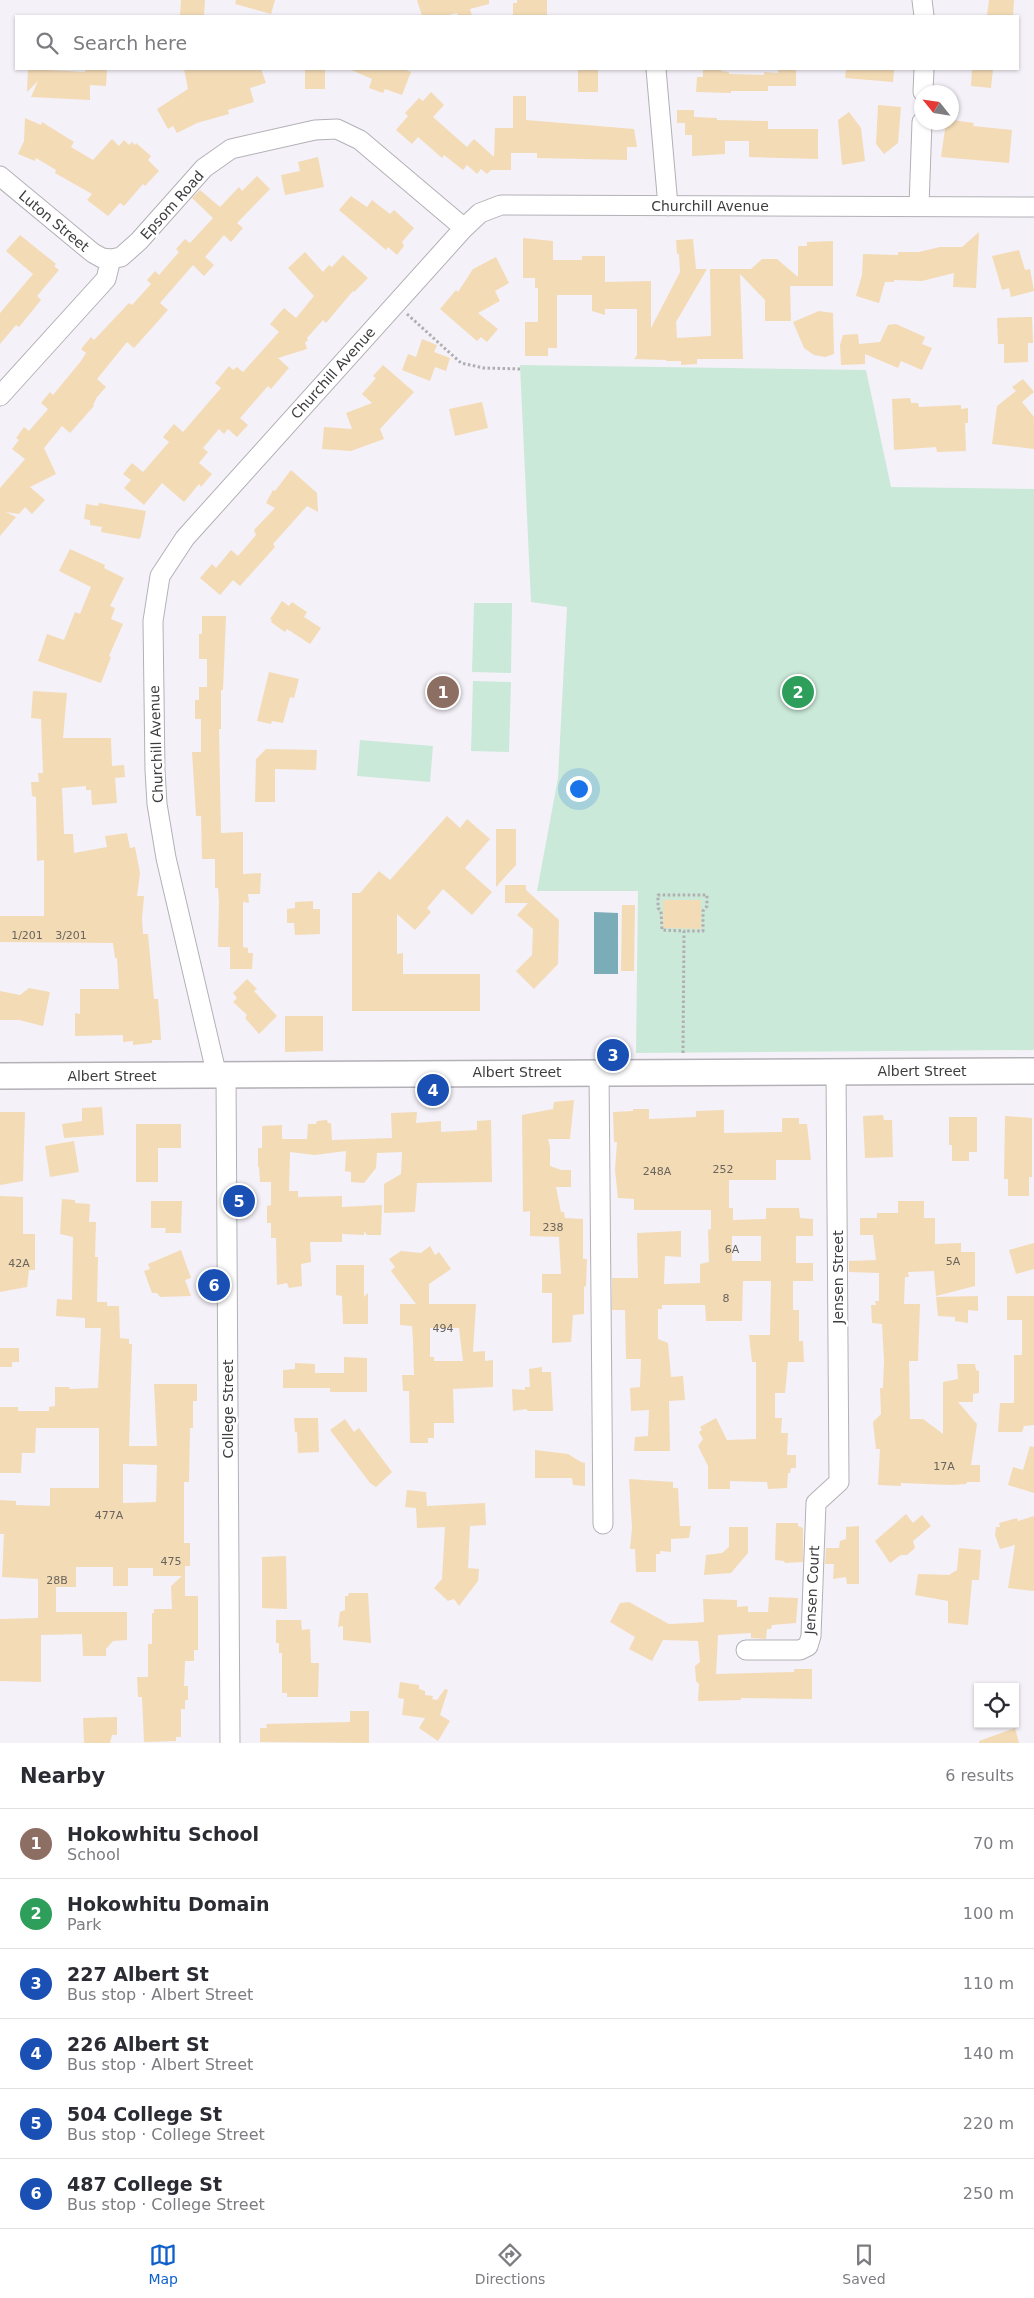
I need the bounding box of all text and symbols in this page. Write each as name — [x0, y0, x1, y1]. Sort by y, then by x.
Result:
search box — [15, 15, 1019, 70]
icon: search — [33, 29, 61, 57]
text: Search here — [73, 32, 187, 54]
north arrow — [914, 85, 959, 130]
street label: Epsom Road — [137, 167, 207, 243]
street label: Luton Street — [16, 187, 93, 255]
street label: Churchill Avenue — [651, 198, 769, 214]
street label: Churchill Avenue — [288, 324, 378, 422]
pin: 1 — [427, 673, 459, 711]
pin: 2 — [782, 673, 814, 711]
street label: Churchill Avenue — [146, 685, 166, 803]
your location — [566, 776, 592, 802]
house number: 1/201 — [11, 929, 43, 942]
house number: 3/201 — [55, 929, 87, 942]
pin: 3 — [597, 1036, 629, 1074]
street label: Albert Street — [877, 1063, 967, 1079]
street label: Albert Street — [472, 1064, 562, 1080]
street label: Albert Street — [67, 1068, 157, 1084]
pin: 4 — [417, 1071, 449, 1109]
house number: 252 — [713, 1163, 734, 1176]
house number: 248A — [643, 1165, 672, 1178]
pin: 5 — [223, 1182, 255, 1220]
house number: 238 — [543, 1221, 564, 1234]
street label: Jensen Street — [830, 1230, 846, 1325]
house number: 6A — [725, 1243, 740, 1256]
house number: 5A — [946, 1255, 961, 1268]
house number: 42A — [8, 1257, 30, 1270]
pin: 6 — [198, 1266, 230, 1304]
house number: 8 — [723, 1292, 730, 1305]
house number: 494 — [433, 1322, 454, 1335]
street label: College Street — [220, 1359, 236, 1459]
house number: 17A — [933, 1460, 955, 1473]
house number: 477A — [95, 1509, 124, 1522]
street label: Jensen Court — [802, 1544, 822, 1636]
house number: 475 — [161, 1555, 182, 1568]
house number: 28B — [46, 1574, 68, 1587]
map controls — [974, 1683, 1019, 1728]
button: locate — [974, 1683, 1019, 1728]
text: Nearby — [20, 1764, 105, 1788]
text: 6 results — [945, 1766, 1014, 1785]
text: Hokowhitu School — [67, 1823, 259, 1845]
text: 1 — [30, 1834, 42, 1853]
text: 70 m — [973, 1834, 1014, 1853]
text: School — [67, 1845, 120, 1864]
text: Hokowhitu Domain — [67, 1893, 269, 1915]
text: 2 — [30, 1904, 42, 1923]
text: 100 m — [963, 1904, 1014, 1923]
text: Park — [67, 1915, 102, 1934]
text: 227 Albert St — [67, 1963, 209, 1985]
text: 3 — [30, 1974, 42, 1993]
text: 110 m — [963, 1974, 1014, 1993]
text: Bus stop · Albert Street — [67, 1985, 253, 2004]
text: 226 Albert St — [67, 2033, 209, 2055]
text: 4 — [30, 2044, 42, 2063]
text: 140 m — [963, 2044, 1014, 2063]
text: Bus stop · Albert Street — [67, 2055, 253, 2074]
text: 504 College St — [67, 2103, 222, 2125]
text: 5 — [30, 2114, 42, 2133]
text: 220 m — [963, 2114, 1014, 2133]
text: Bus stop · College Street — [67, 2125, 265, 2144]
text: 487 College St — [67, 2173, 222, 2195]
text: 6 — [30, 2184, 42, 2203]
text: 250 m — [963, 2184, 1014, 2203]
text: Bus stop · College Street — [67, 2195, 265, 2214]
tab: Map — [148, 2241, 178, 2287]
tab: Directions — [475, 2241, 545, 2287]
tab: Saved — [842, 2241, 886, 2287]

